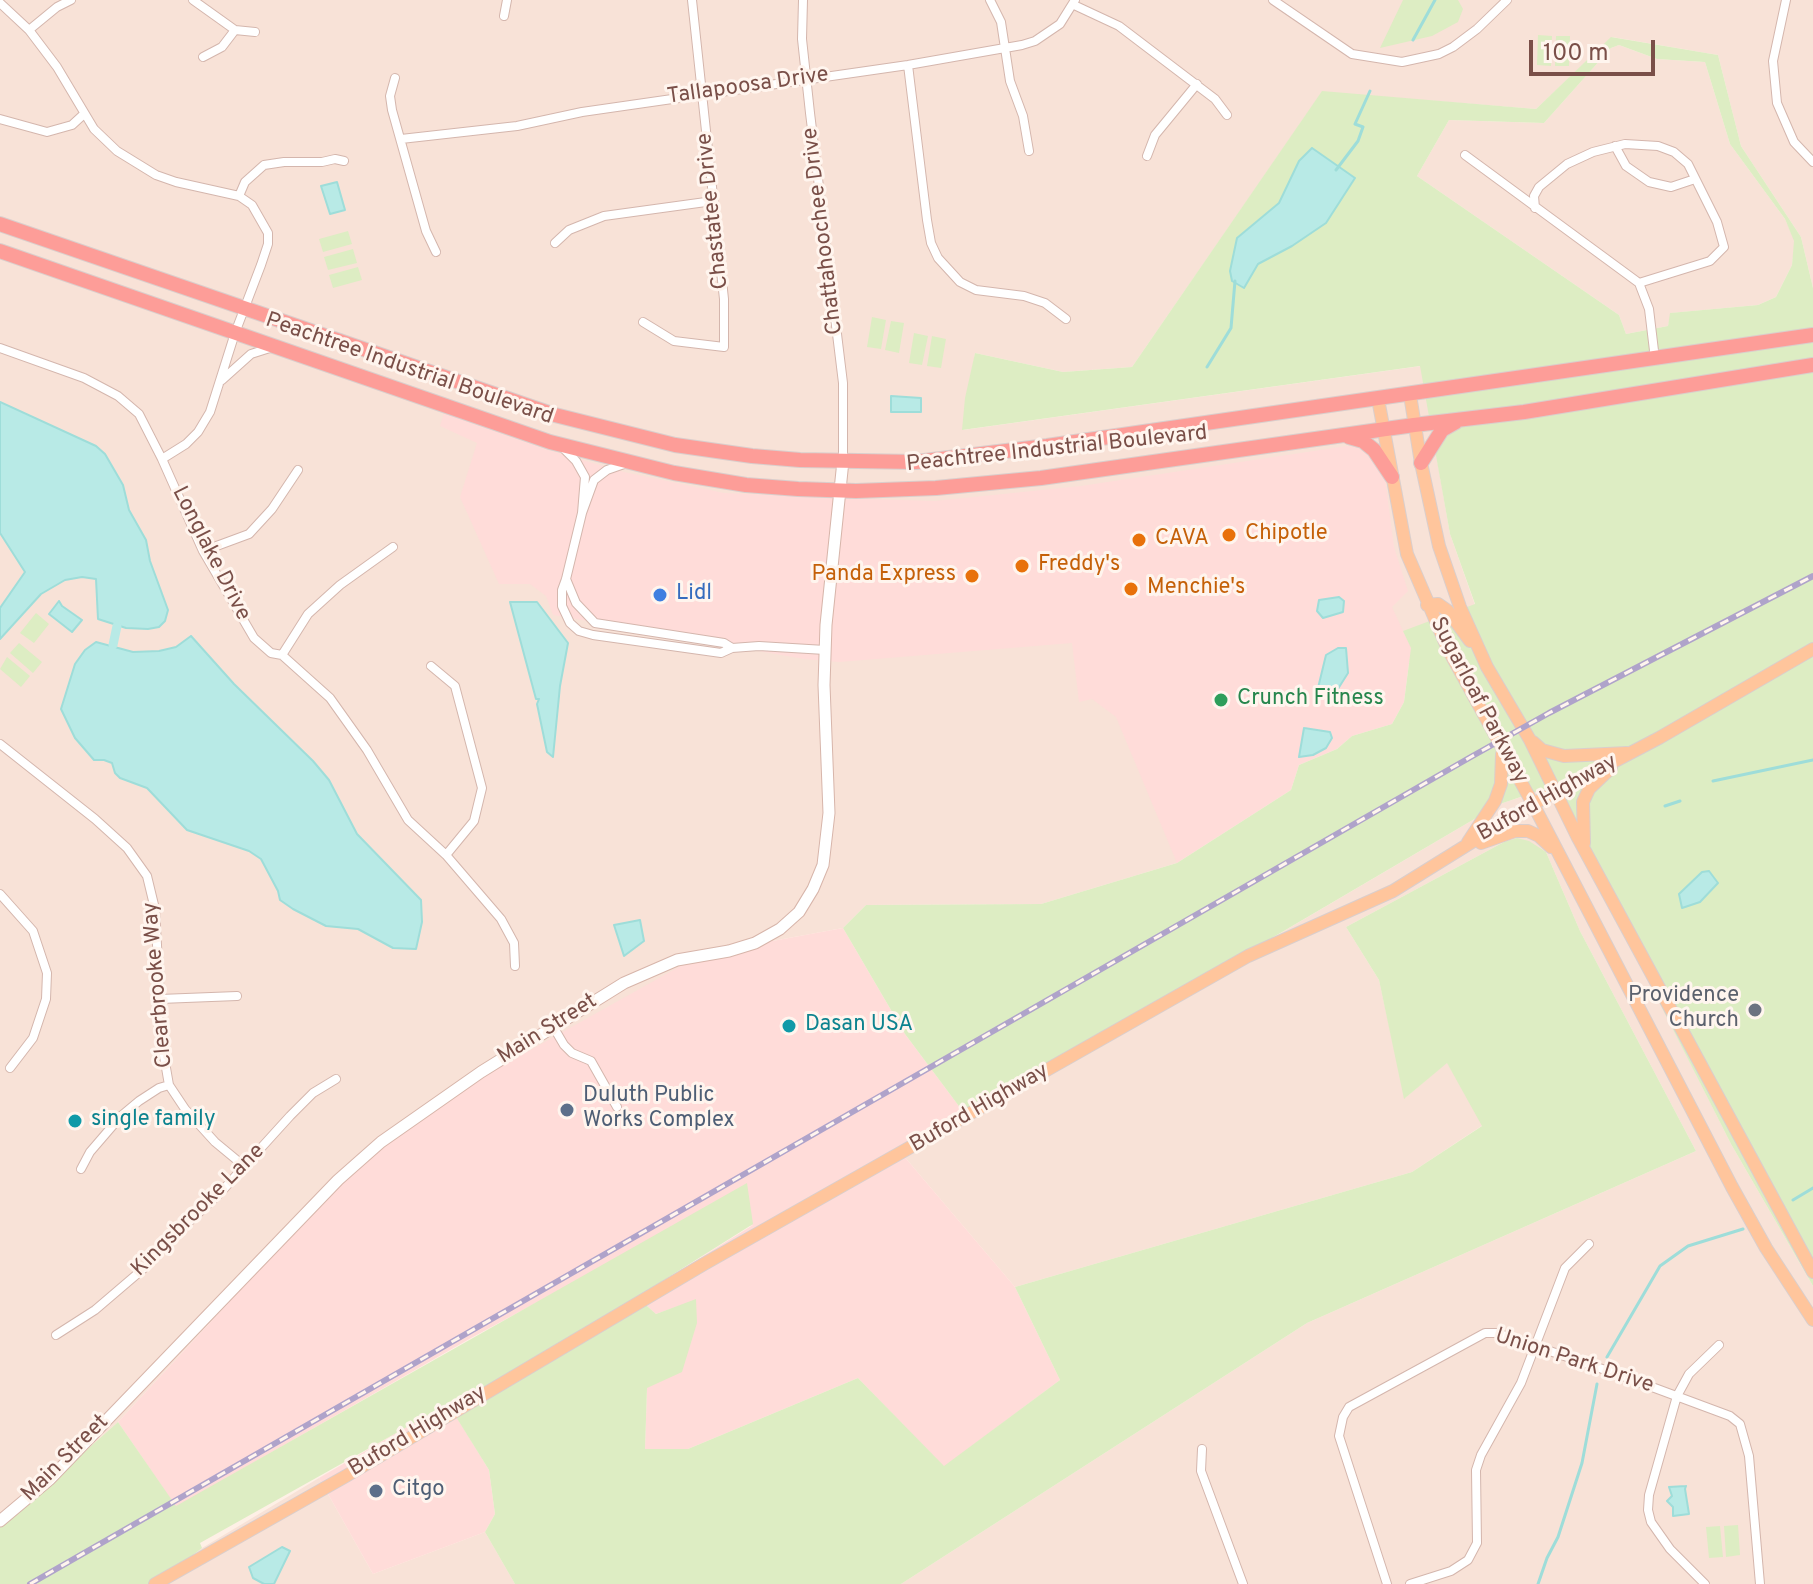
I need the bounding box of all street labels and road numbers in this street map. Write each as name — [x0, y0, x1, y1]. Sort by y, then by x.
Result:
street label: Tallapoosa Drive — [666, 63, 830, 111]
street label: Chattahoochee Drive — [798, 126, 850, 336]
street label: Chastatee Drive — [693, 131, 735, 291]
street label: Peachtree Industrial Boulevard — [262, 308, 556, 432]
street label: Peachtree Industrial Boulevard — [905, 421, 1209, 479]
street label: Longlake Drive — [165, 482, 255, 626]
street label: Sugarloaf Parkway — [1423, 613, 1533, 789]
street label: Buford Highway — [1474, 750, 1622, 848]
street label: Clearbrooke Way — [139, 901, 179, 1069]
street label: Main Street — [493, 989, 603, 1071]
street label: Buford Highway — [906, 1059, 1054, 1159]
street label: Kingsbrooke Lane — [127, 1139, 271, 1283]
street label: Union Park Drive — [1491, 1324, 1657, 1400]
street label: Buford Highway — [345, 1381, 491, 1483]
street label: Main Street — [17, 1410, 115, 1508]

